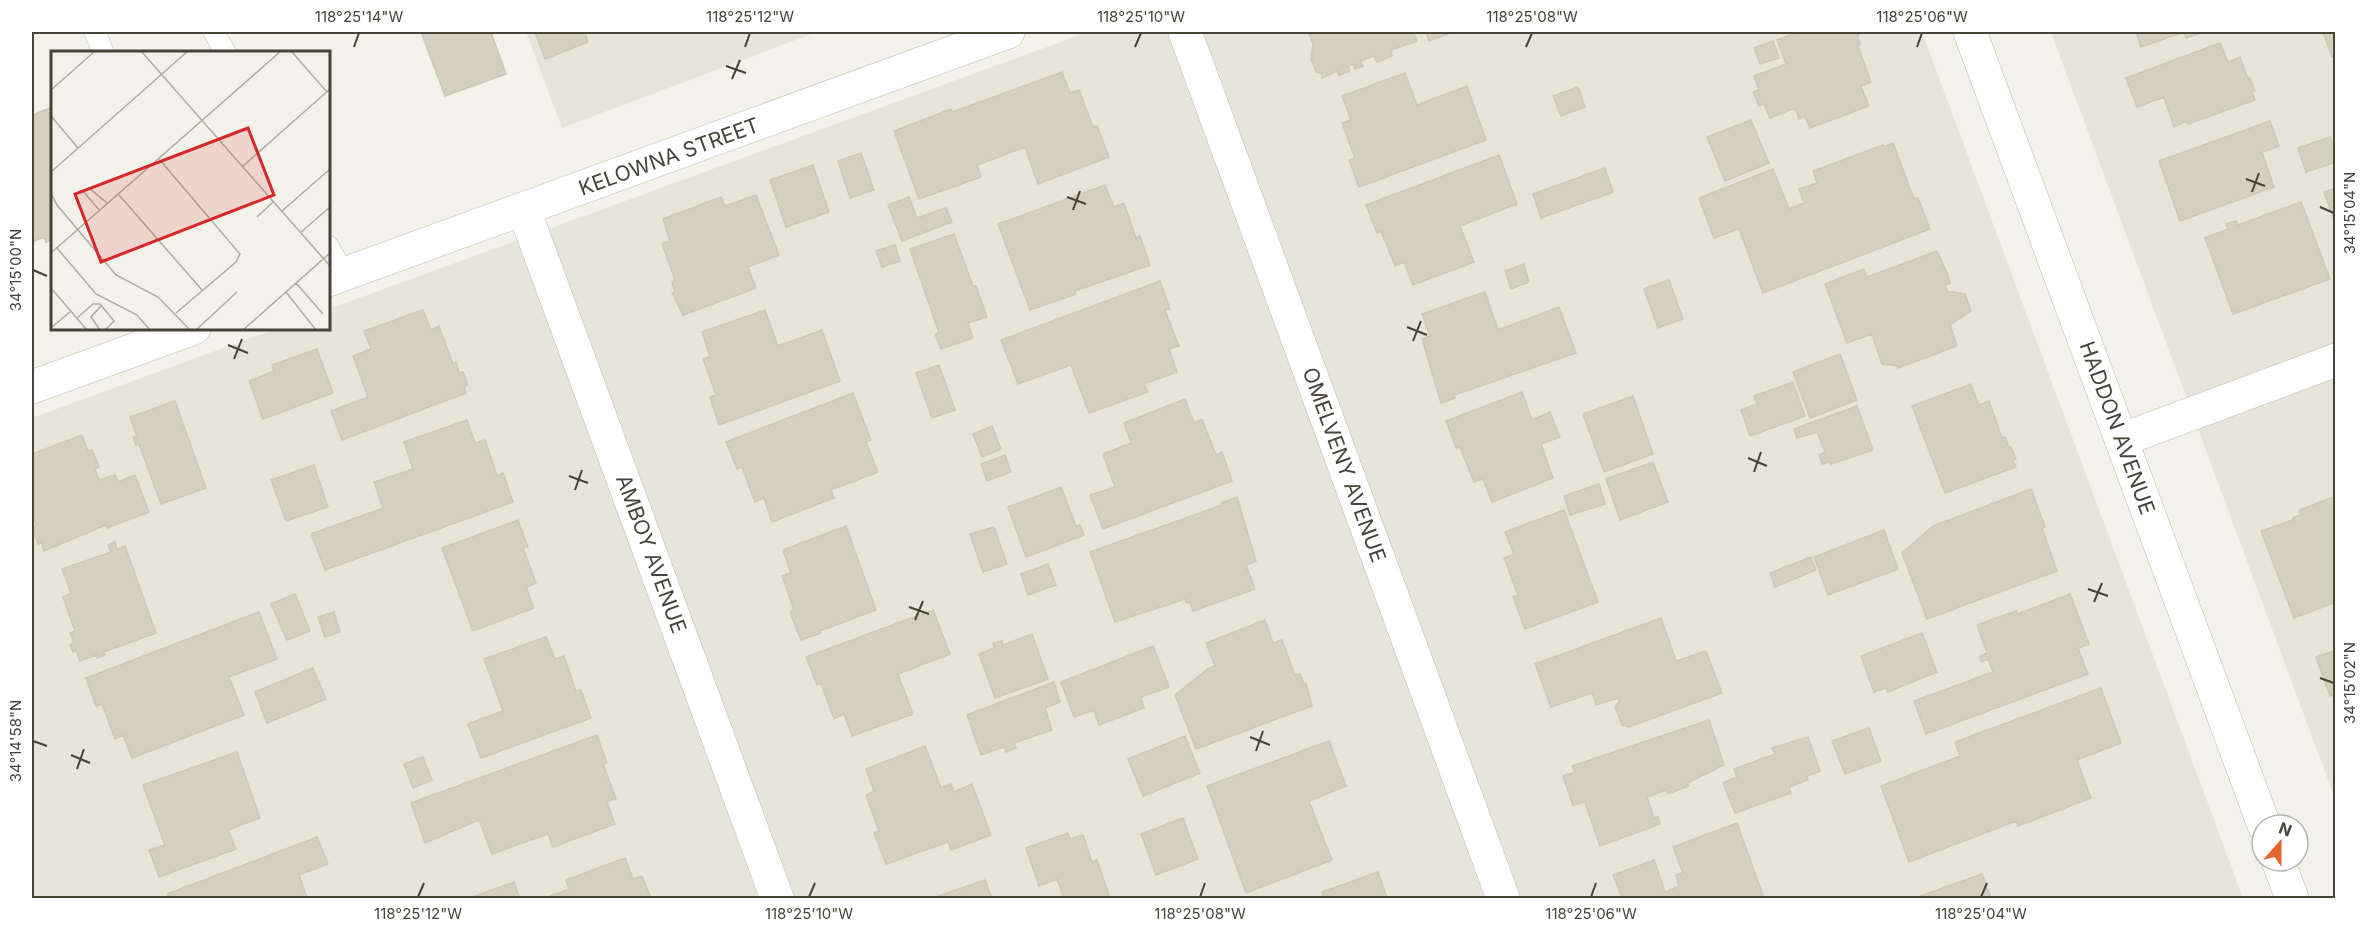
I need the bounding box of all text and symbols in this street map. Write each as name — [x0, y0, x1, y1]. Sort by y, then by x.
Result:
text: 118°25'14"W — [315, 7, 403, 26]
text: 118°25'12"W — [706, 7, 794, 26]
text: 118°25'10"W — [1097, 7, 1185, 26]
text: 118°25'08"W — [1486, 7, 1578, 26]
text: 118°25'06"W — [1876, 7, 1968, 26]
inset map — [51, 51, 330, 330]
street label: KELOWNA STREET — [575, 112, 763, 201]
text: 34°15'04"N — [2340, 172, 2359, 254]
text: 34°15'00"N — [6, 229, 25, 311]
street label: HADDON AVENUE — [2075, 338, 2160, 518]
street label: OMELVENY AVENUE — [1298, 364, 1391, 566]
street label: AMBOY AVENUE — [611, 471, 692, 637]
text: 34°15'02"N — [2340, 642, 2359, 724]
text: 34°14'58"N — [6, 700, 25, 782]
north arrow — [2250, 813, 2310, 873]
text: N — [2276, 817, 2295, 841]
text: 118°25'12"W — [374, 904, 462, 923]
text: 118°25'10"W — [765, 904, 853, 923]
text: 118°25'08"W — [1154, 904, 1246, 923]
text: 118°25'06"W — [1545, 904, 1637, 923]
text: 118°25'04"W — [1935, 904, 2027, 923]

